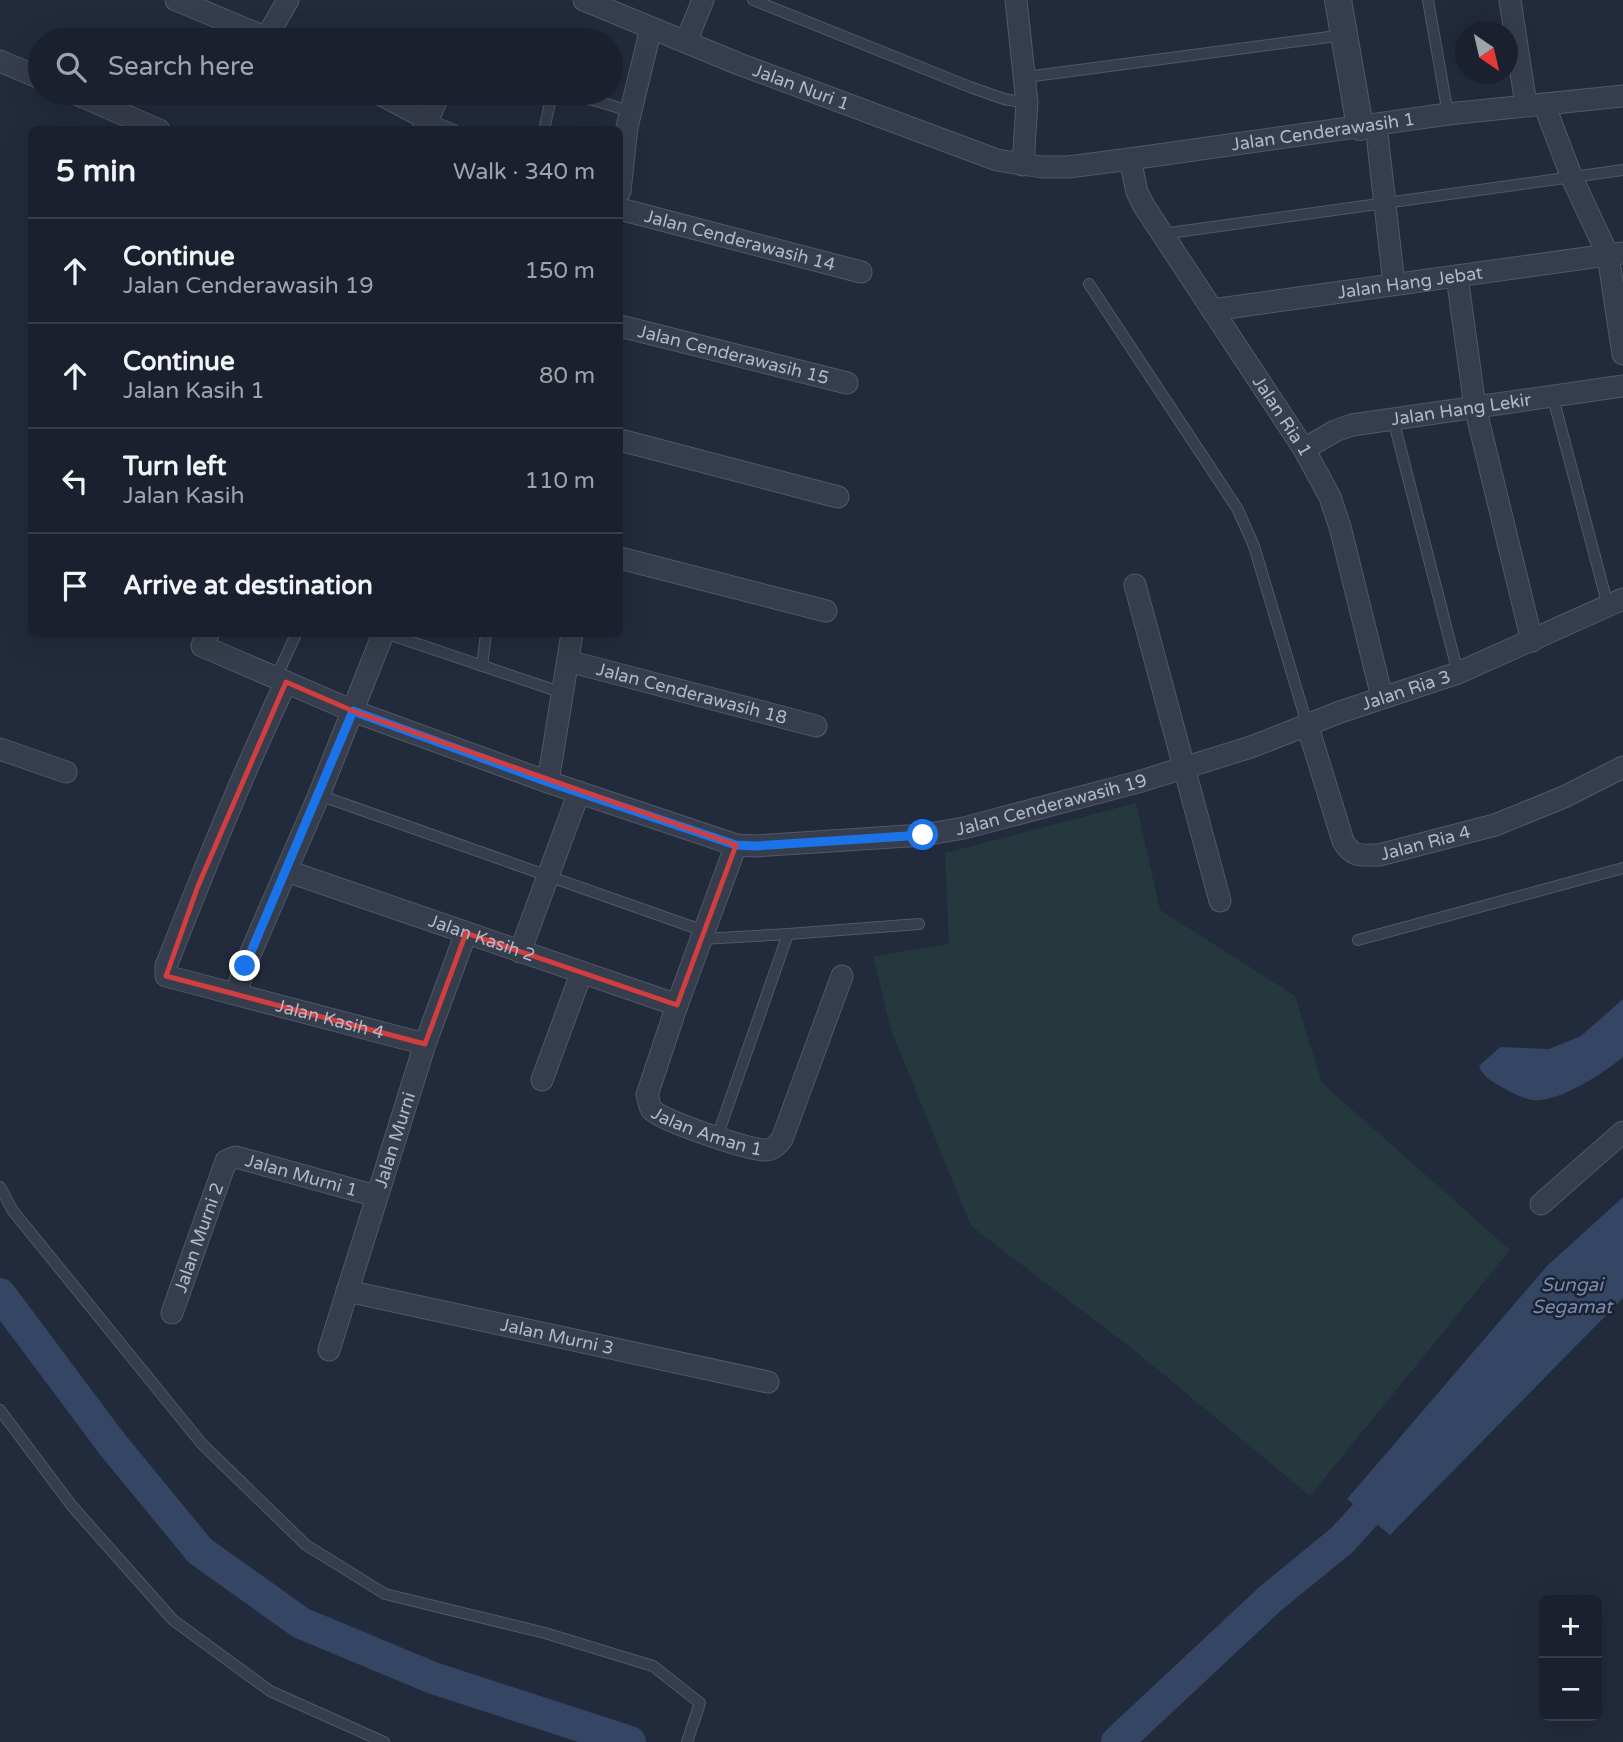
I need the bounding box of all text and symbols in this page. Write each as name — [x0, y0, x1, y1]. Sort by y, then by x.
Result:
north arrow — [1455, 21, 1518, 84]
search box — [28, 28, 623, 105]
icon: search — [52, 48, 90, 86]
text: Search here — [108, 51, 254, 82]
street label: Jalan Nuri 1 — [750, 59, 852, 115]
street label: Jalan Cenderawasih 1 — [1230, 108, 1416, 156]
text: 5 min — [56, 153, 136, 190]
text: Walk · 340 m — [453, 158, 595, 186]
street label: Jalan Cenderawasih 14 — [642, 205, 838, 276]
text: Continue — [123, 241, 235, 272]
icon: ahead — [56, 252, 94, 290]
text: 150 m — [525, 257, 595, 285]
street label: Jalan Hang Jebat — [1336, 262, 1484, 303]
text: Jalan Cenderawasih 19 — [123, 272, 374, 300]
street label: Jalan Cenderawasih 15 — [636, 320, 831, 389]
text: Continue — [123, 346, 235, 377]
icon: ahead — [56, 357, 94, 395]
text: 80 m — [539, 362, 595, 390]
street label: Jalan Ria 1 — [1248, 372, 1317, 460]
text: Jalan Kasih 1 — [123, 377, 265, 405]
street label: Jalan Hang Lekir — [1390, 388, 1533, 430]
text: Turn left — [123, 451, 226, 482]
icon: left — [56, 462, 94, 500]
text: 110 m — [525, 467, 595, 495]
text: Jalan Kasih — [123, 482, 244, 510]
icon: arrive — [56, 567, 94, 605]
text: Arrive at destination — [123, 570, 373, 601]
street label: Jalan Cenderawasih 18 — [594, 658, 790, 729]
street label: Jalan Ria 3 — [1359, 665, 1453, 715]
street label: Jalan Cenderawasih 19 — [955, 769, 1149, 840]
route start — [907, 819, 938, 850]
street label: Jalan Ria 4 — [1378, 821, 1473, 865]
street label: Jalan Kasih 2 — [426, 909, 538, 966]
route end — [229, 950, 260, 981]
street label: Jalan Kasih 4 — [274, 994, 387, 1044]
street label: Jalan Murni — [370, 1089, 420, 1191]
street label: Jalan Aman 1 — [647, 1102, 764, 1161]
street label: Jalan Murni 1 — [243, 1149, 360, 1201]
street label: Jalan Murni 2 — [169, 1180, 228, 1296]
water label: Sungai Segamat — [1532, 1274, 1615, 1318]
street label: Jalan Murni 3 — [498, 1313, 616, 1359]
map controls — [1539, 1595, 1602, 1721]
button: + — [1539, 1595, 1602, 1658]
button: − — [1539, 1658, 1602, 1721]

